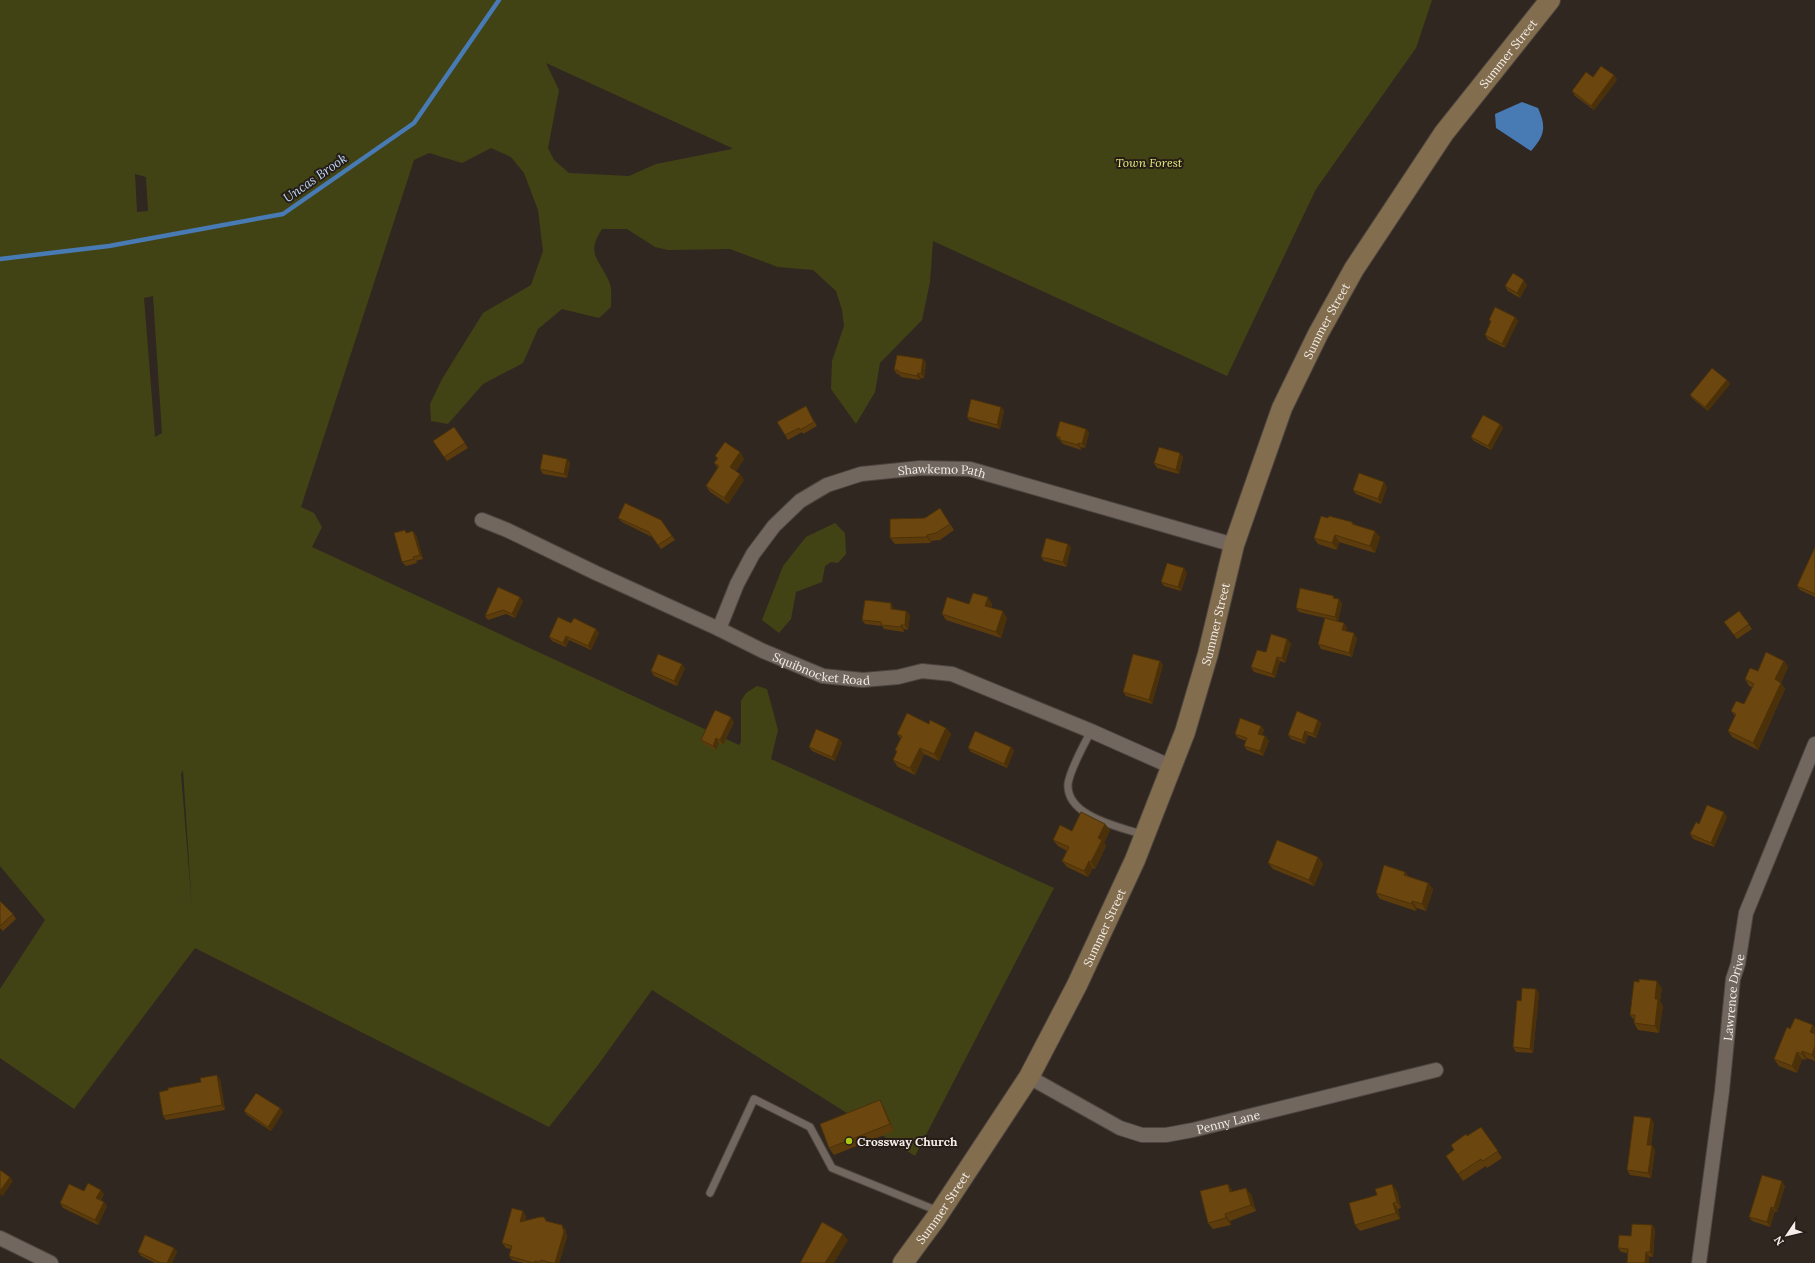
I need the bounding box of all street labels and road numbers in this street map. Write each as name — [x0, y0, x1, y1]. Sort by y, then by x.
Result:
street label: Summer Street — [1475, 15, 1540, 91]
street label: Summer Street — [1300, 280, 1353, 361]
street label: Shawkemo Path — [897, 460, 988, 481]
street label: Summer Street — [1198, 581, 1232, 667]
street label: Squibnocket Road — [771, 649, 871, 687]
street label: Summer Street — [1079, 886, 1128, 969]
street label: Lawrence Drive — [1719, 952, 1747, 1041]
street label: Penny Lane — [1195, 1106, 1262, 1136]
street label: Summer Street — [912, 1168, 972, 1247]

